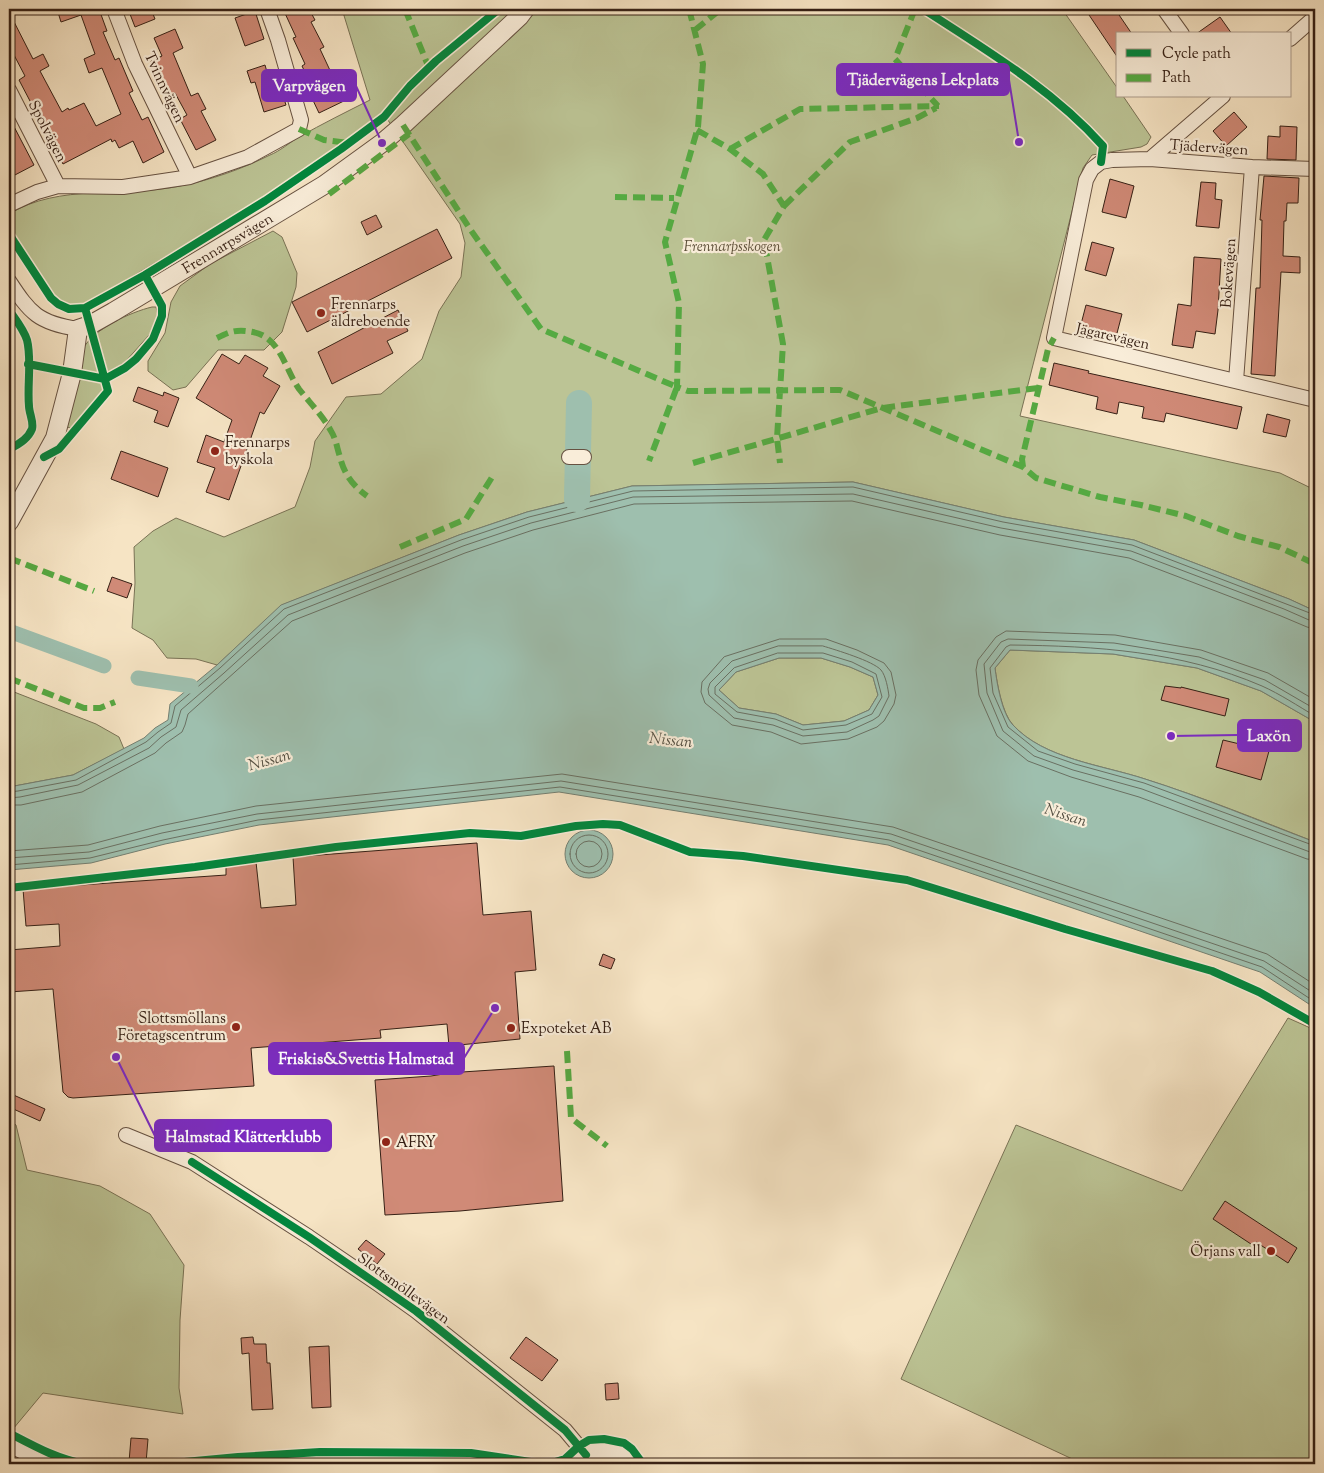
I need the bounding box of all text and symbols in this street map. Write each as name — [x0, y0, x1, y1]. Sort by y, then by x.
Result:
legend — [1116, 32, 1292, 98]
text: Cycle path — [1162, 44, 1231, 65]
street label: Tvinnvägen — [138, 49, 189, 127]
callout: Tjädervägens Lekplats — [837, 64, 1009, 95]
text: Path — [1162, 68, 1191, 89]
callout: Varpvägen — [262, 70, 356, 101]
text: Tjädervägens Lekplats — [847, 70, 999, 93]
text: Varpvägen — [272, 76, 346, 99]
street label: Spolvägen — [22, 97, 71, 166]
street label: Tjädervägen — [1169, 135, 1249, 162]
street label: Frennarpsvägen — [179, 209, 278, 280]
park label: Frennarpsskogen — [683, 237, 781, 258]
street label: Bokevägen — [1217, 237, 1242, 309]
place label: Frennarps äldreboende — [331, 295, 410, 333]
marker: Frennarps äldreboende — [315, 307, 327, 319]
street label: Jägarevägen — [1073, 319, 1152, 356]
place label: Frennarps byskola — [225, 433, 290, 471]
marker: Frennarps byskola — [209, 445, 221, 457]
callout: Laxön — [1238, 720, 1301, 751]
text: Laxön — [1247, 726, 1291, 749]
water label: Nissan — [648, 728, 694, 755]
water label: Nissan — [246, 745, 294, 778]
water label: Nissan — [1041, 799, 1090, 834]
place label: Slottsmöllans Företagscentrum — [118, 1009, 227, 1047]
place label: Expoteket AB — [521, 1019, 612, 1040]
marker: Slottsmöllans Företagscentrum — [230, 1021, 242, 1033]
marker: Expoteket AB — [505, 1022, 517, 1034]
callout: Friskis&Svettis Halmstad — [269, 1043, 464, 1074]
text: Friskis&Svettis Halmstad — [278, 1049, 455, 1072]
callout: Halmstad Klätterklubb — [155, 1120, 331, 1151]
text: Halmstad Klätterklubb — [165, 1127, 321, 1150]
place label: AFRY — [396, 1133, 436, 1154]
marker: AFRY — [380, 1136, 392, 1148]
place label: Örjans vall — [1190, 1241, 1261, 1263]
marker: Örjans vall — [1265, 1245, 1277, 1257]
street label: Slottsmöllevägen — [352, 1248, 454, 1330]

